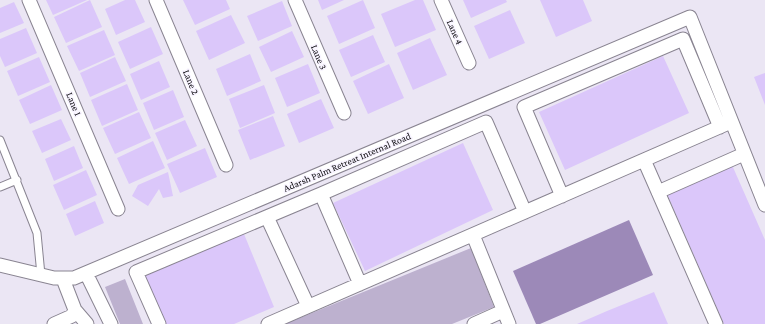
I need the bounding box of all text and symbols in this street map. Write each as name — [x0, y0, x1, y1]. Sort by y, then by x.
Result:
street label: Lane 4 — [445, 18, 465, 46]
street label: Lane 3 — [309, 43, 329, 71]
street label: Lane 2 — [181, 68, 201, 96]
street label: Lane 1 — [64, 91, 84, 117]
street label: Adarsh Palm Retreat Internal Road — [282, 130, 413, 194]

